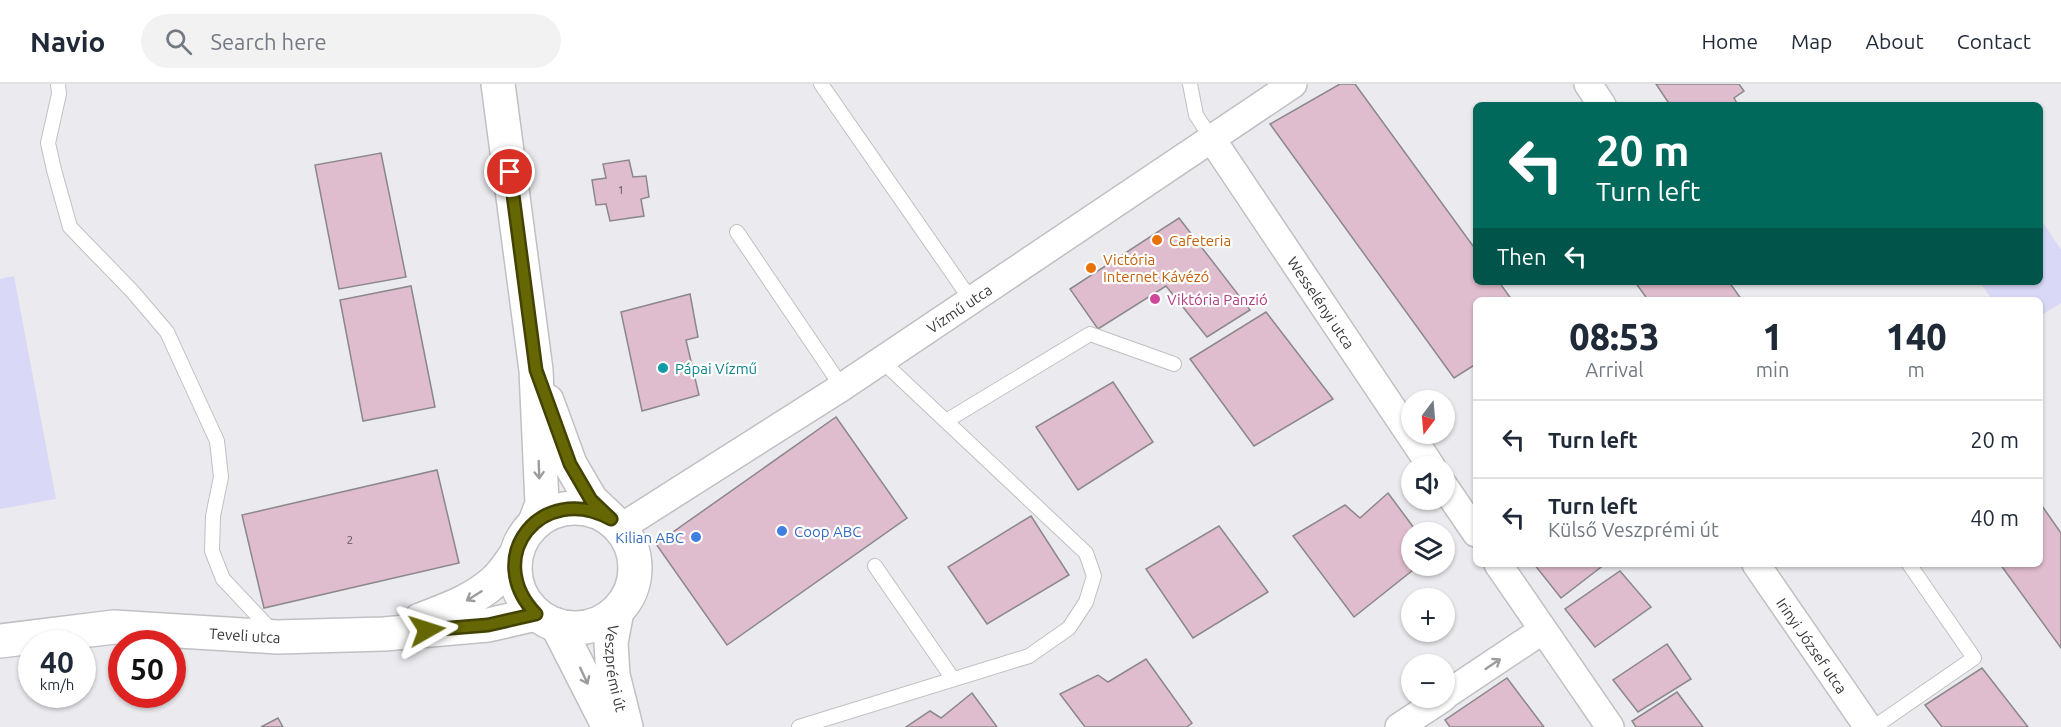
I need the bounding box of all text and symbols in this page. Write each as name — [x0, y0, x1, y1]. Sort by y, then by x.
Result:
search box — [141, 14, 561, 68]
icon: search — [162, 25, 195, 58]
text: Navio — [30, 26, 105, 57]
text: Search here — [210, 29, 327, 54]
text: Home — [1701, 29, 1758, 53]
text: Map — [1791, 29, 1832, 53]
text: About — [1865, 29, 1924, 53]
text: Contact — [1957, 29, 2031, 53]
icon: left — [1497, 126, 1575, 204]
text: 20 m — [1596, 127, 1690, 174]
pin — [484, 146, 535, 197]
icon: arrive — [493, 155, 526, 188]
text: Turn left — [1596, 176, 1700, 206]
house number: 1 — [618, 183, 624, 196]
place label: Cafeteria — [1169, 232, 1231, 249]
marker: Cafeteria — [1150, 233, 1164, 247]
icon: left — [1559, 240, 1592, 273]
text: Then — [1497, 244, 1547, 269]
place label: Victória Internet Kávézó — [1103, 251, 1209, 285]
street label: Wesselényi utca — [1284, 253, 1358, 352]
marker: Victória Internet Kávézó — [1084, 261, 1098, 275]
street label: Vízmű utca — [923, 280, 995, 336]
place label: Viktória Panzió — [1167, 291, 1268, 308]
marker: Viktória Panzió — [1148, 292, 1162, 306]
text: 08:53 — [1569, 316, 1659, 357]
text: 1 — [1762, 316, 1783, 357]
text: 140 — [1886, 316, 1947, 357]
text: Arrival — [1585, 358, 1644, 381]
text: min — [1756, 358, 1789, 381]
text: m — [1908, 358, 1925, 381]
place label: Pápai Vízmű — [675, 360, 757, 377]
marker: Pápai Vízmű — [656, 361, 670, 375]
north arrow — [1401, 390, 1455, 444]
map controls — [1401, 390, 1455, 708]
icon: left — [1497, 423, 1530, 456]
text: Turn left — [1548, 427, 1638, 452]
text: 20 m — [1970, 427, 2019, 452]
button: sound — [1401, 456, 1455, 510]
one-way arrow — [534, 460, 545, 480]
text: Turn left — [1548, 493, 1638, 518]
icon: left — [1497, 501, 1530, 534]
text: 40 m — [1970, 505, 2019, 530]
text: Külső Veszprémi út — [1548, 518, 1719, 541]
button: layers — [1401, 522, 1455, 576]
place label: Coop ABC — [794, 523, 861, 540]
marker: Coop ABC — [775, 524, 789, 538]
place label: Kilian ABC — [615, 529, 684, 546]
marker: Kilian ABC — [689, 530, 703, 544]
house number: 2 — [347, 533, 353, 546]
button: + — [1401, 588, 1455, 642]
one-way arrow — [466, 590, 483, 602]
street label: Irinyi József utca — [1773, 595, 1851, 697]
position arrow — [395, 598, 459, 662]
street label: Veszprémi út — [602, 623, 630, 713]
street label: Teveli utca — [209, 624, 281, 646]
speed limit sign: 50 — [108, 630, 186, 708]
text: 40 — [40, 645, 74, 679]
button: − — [1401, 654, 1455, 708]
one-way arrow — [1484, 658, 1501, 670]
one-way arrow — [578, 666, 590, 684]
text: km/h — [40, 676, 74, 693]

